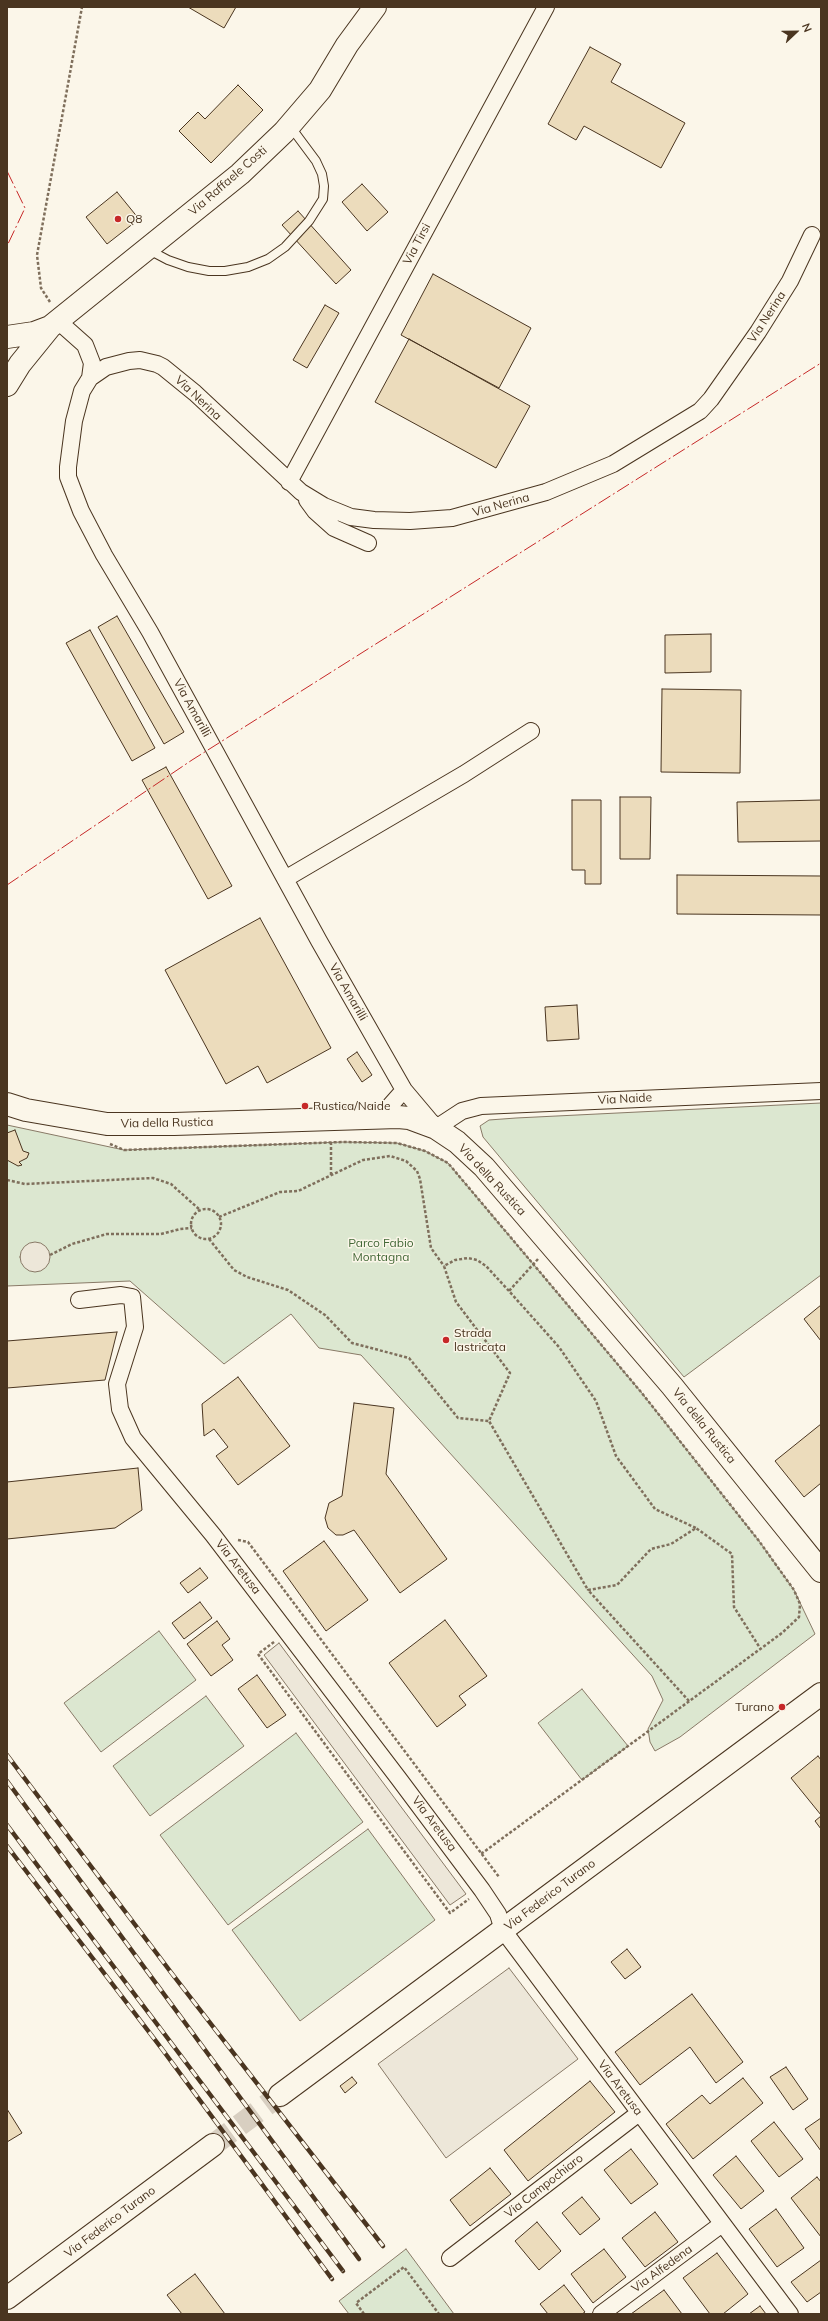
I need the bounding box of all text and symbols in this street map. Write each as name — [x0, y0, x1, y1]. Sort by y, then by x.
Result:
north arrow — [776, 12, 816, 52]
text: N — [799, 21, 815, 34]
street label: Via Raffaele Costi — [186, 143, 270, 219]
place label: Q8 — [126, 212, 142, 226]
marker: Q8 — [113, 214, 123, 224]
street label: Via Tirsi — [400, 221, 434, 267]
street label: Via Nerina — [745, 289, 789, 345]
street label: Via Nerina — [172, 373, 224, 423]
street label: Via Nerina — [471, 490, 531, 520]
street label: Via Amarilli — [170, 677, 214, 739]
street label: Via Amarilli — [326, 961, 370, 1023]
street label: Via Naide — [598, 1090, 652, 1108]
place label: Rustica/Naide — [313, 1099, 390, 1113]
marker: Rustica/Naide — [300, 1101, 310, 1111]
street label: Via della Rustica — [121, 1115, 213, 1131]
street label: Via della Rustica — [455, 1141, 529, 1219]
park label: Parco Fabio Montagna — [348, 1236, 414, 1264]
place label: Strada lastricata — [454, 1326, 506, 1354]
marker: Strada lastricata — [441, 1335, 451, 1345]
street label: Via della Rustica — [669, 1385, 739, 1467]
street label: Via Aretusa — [212, 1537, 264, 1597]
place label: Turano — [735, 1700, 774, 1714]
marker: Turano — [777, 1702, 787, 1712]
street label: Via Aretusa — [409, 1794, 459, 1854]
street label: Via Federico Turano — [502, 1856, 598, 1934]
street label: Via Aretusa — [595, 2058, 645, 2118]
street label: Via Campochiaro — [502, 2151, 586, 2221]
street label: Via Federico Turano — [62, 2183, 158, 2261]
street label: Via Alfedena — [629, 2242, 695, 2296]

